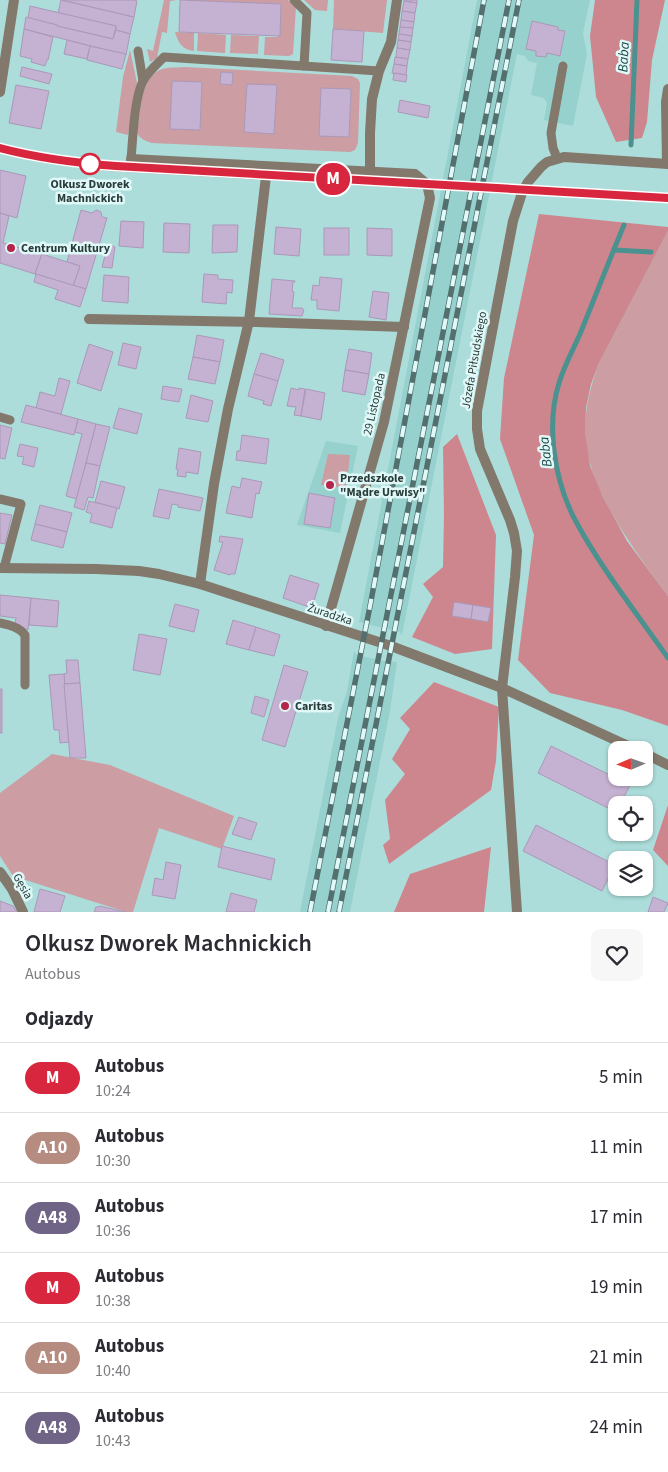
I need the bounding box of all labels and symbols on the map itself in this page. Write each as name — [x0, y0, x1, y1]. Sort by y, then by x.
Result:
water label: Baba — [613, 41, 635, 73]
marker: Olkusz Dworek Machnickich — [79, 153, 101, 175]
line badge: M — [317, 163, 349, 195]
place label: Olkusz Dworek Machnickich — [51, 176, 130, 207]
place label: Centrum Kultury — [21, 240, 111, 257]
marker: Centrum Kultury — [5, 242, 17, 254]
street label: Józefa Piłsudskiego — [458, 310, 491, 410]
street label: 29 Listopada — [359, 371, 390, 437]
water label: Baba — [534, 435, 558, 468]
place label: Przedszkole "Mądre Urwisy" — [340, 470, 426, 501]
marker: Przedszkole "Mądre Urwisy" — [324, 479, 336, 491]
street label: Żuradzka — [305, 599, 354, 630]
place label: Caritas — [295, 698, 332, 715]
marker: Caritas — [279, 700, 291, 712]
north arrow — [608, 741, 652, 786]
street label: Gęsia — [8, 870, 37, 902]

